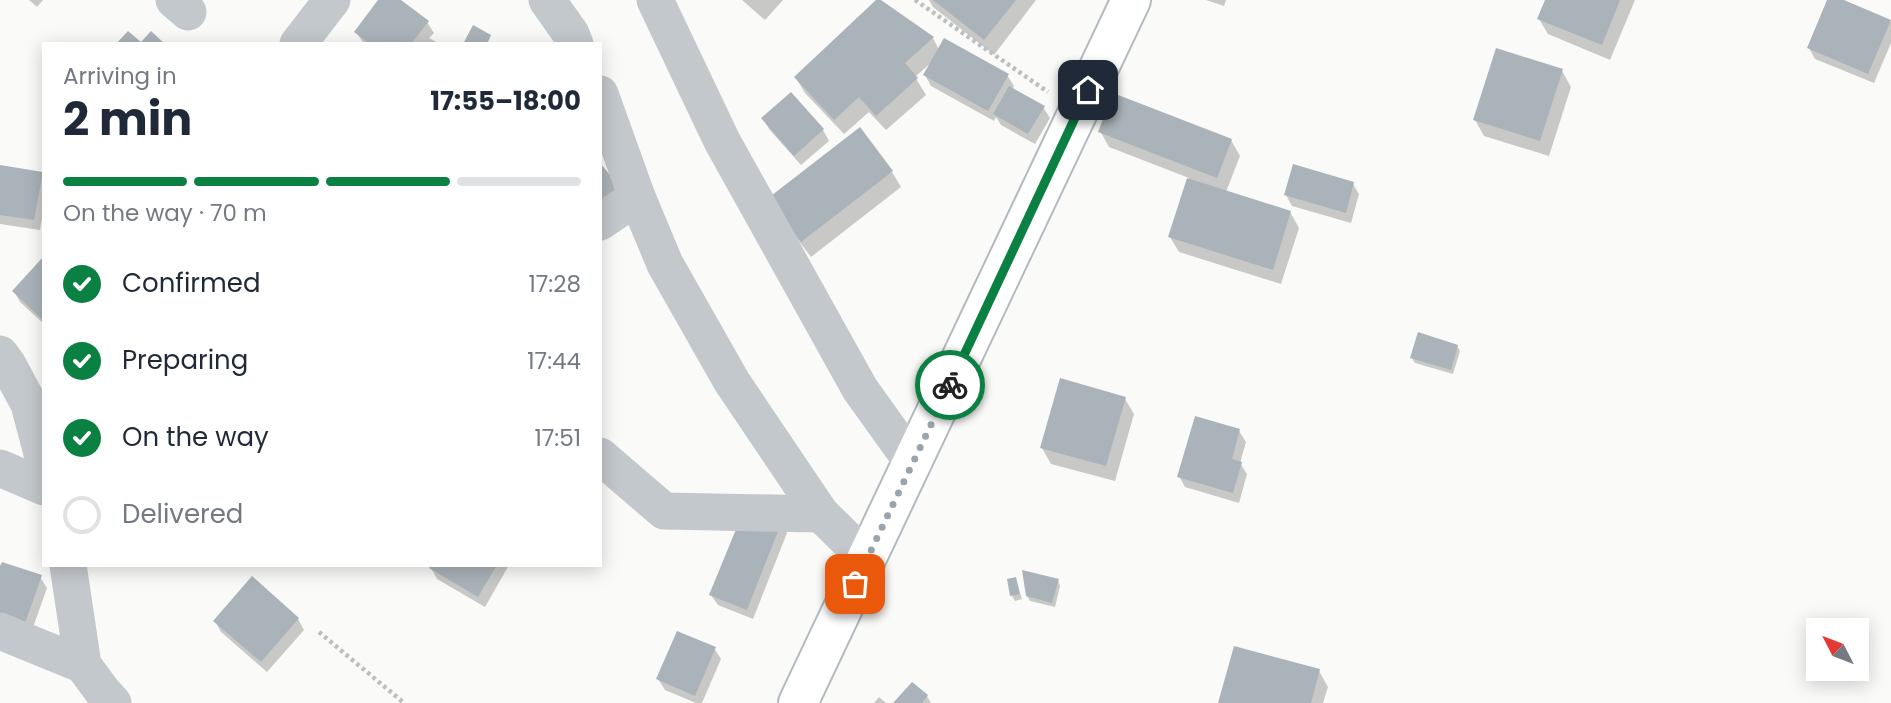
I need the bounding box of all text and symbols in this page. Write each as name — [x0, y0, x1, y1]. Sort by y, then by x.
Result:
text: Arriving in — [63, 60, 177, 92]
pin — [1058, 60, 1118, 120]
icon: home — [1069, 71, 1107, 109]
text: 17:55–18:00 — [430, 83, 581, 119]
text: 2 min — [63, 87, 192, 151]
text: On the way · 70 m — [63, 197, 267, 229]
icon: check — [63, 265, 101, 303]
text: Confirmed — [122, 265, 260, 301]
text: 17:28 — [528, 268, 581, 300]
icon: check — [63, 342, 101, 380]
text: Preparing — [122, 342, 248, 378]
text: 17:44 — [527, 345, 581, 377]
courier — [915, 350, 985, 420]
icon: bike — [931, 366, 969, 404]
icon: check — [63, 419, 101, 457]
text: On the way — [122, 419, 269, 455]
text: 17:51 — [534, 422, 581, 454]
text: Delivered — [122, 496, 243, 532]
pin — [825, 554, 885, 614]
icon: bag — [836, 565, 874, 603]
north arrow — [1806, 618, 1869, 681]
map controls — [1806, 618, 1869, 681]

